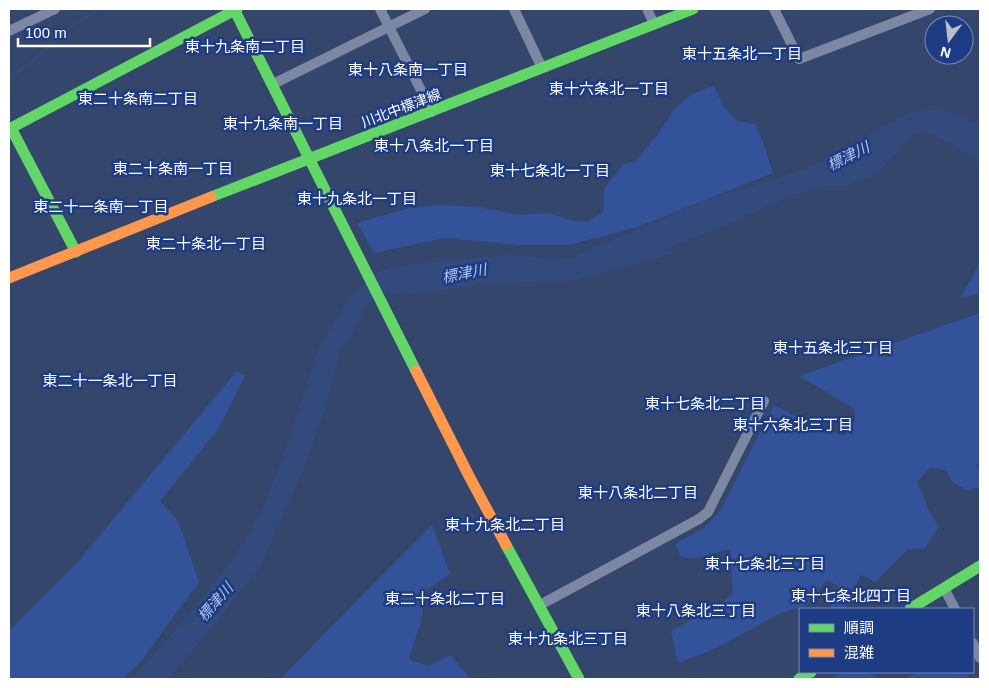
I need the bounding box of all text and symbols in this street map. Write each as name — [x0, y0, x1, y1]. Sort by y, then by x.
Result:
scale bar — [18, 15, 150, 47]
north arrow — [924, 15, 974, 65]
text: 100 m — [25, 24, 67, 41]
district label: 東十九条南二丁目 — [185, 38, 305, 55]
text: N — [939, 44, 953, 62]
district label: 東十五条北一丁目 — [682, 45, 802, 62]
district label: 東十八条南一丁目 — [348, 61, 468, 78]
district label: 東十六条北一丁目 — [549, 80, 669, 97]
street label: 川北中標津線 — [359, 85, 443, 131]
district label: 東二十条南二丁目 — [78, 90, 198, 107]
district label: 東十九条南一丁目 — [223, 115, 343, 132]
district label: 東十八条北一丁目 — [374, 137, 494, 154]
water label: 標津川 — [824, 137, 874, 174]
district label: 東二十条南一丁目 — [113, 160, 233, 177]
district label: 東十七条北一丁目 — [490, 162, 610, 179]
district label: 東十九条北一丁目 — [297, 190, 417, 207]
district label: 東二十一条南一丁目 — [33, 198, 169, 215]
district label: 東二十条北一丁目 — [146, 235, 266, 252]
water label: 標津川 — [440, 260, 490, 286]
district label: 東十五条北三丁目 — [773, 339, 893, 356]
district label: 東二十一条北一丁目 — [42, 372, 178, 389]
district label: 東十七条北二丁目 — [645, 395, 765, 412]
district label: 東十六条北三丁目 — [733, 416, 853, 433]
district label: 東十八条北二丁目 — [578, 484, 698, 501]
district label: 東十九条北二丁目 — [445, 516, 565, 533]
district label: 東十七条北三丁目 — [705, 555, 825, 572]
water label: 標津川 — [194, 578, 237, 625]
district label: 東十七条北四丁目 — [791, 587, 911, 604]
district label: 東二十条北二丁目 — [385, 590, 505, 607]
district label: 東十八条北三丁目 — [636, 602, 756, 619]
legend — [799, 608, 974, 673]
text: 順調 — [844, 619, 874, 636]
district label: 東十九条北三丁目 — [508, 630, 628, 647]
text: 混雑 — [844, 644, 874, 661]

